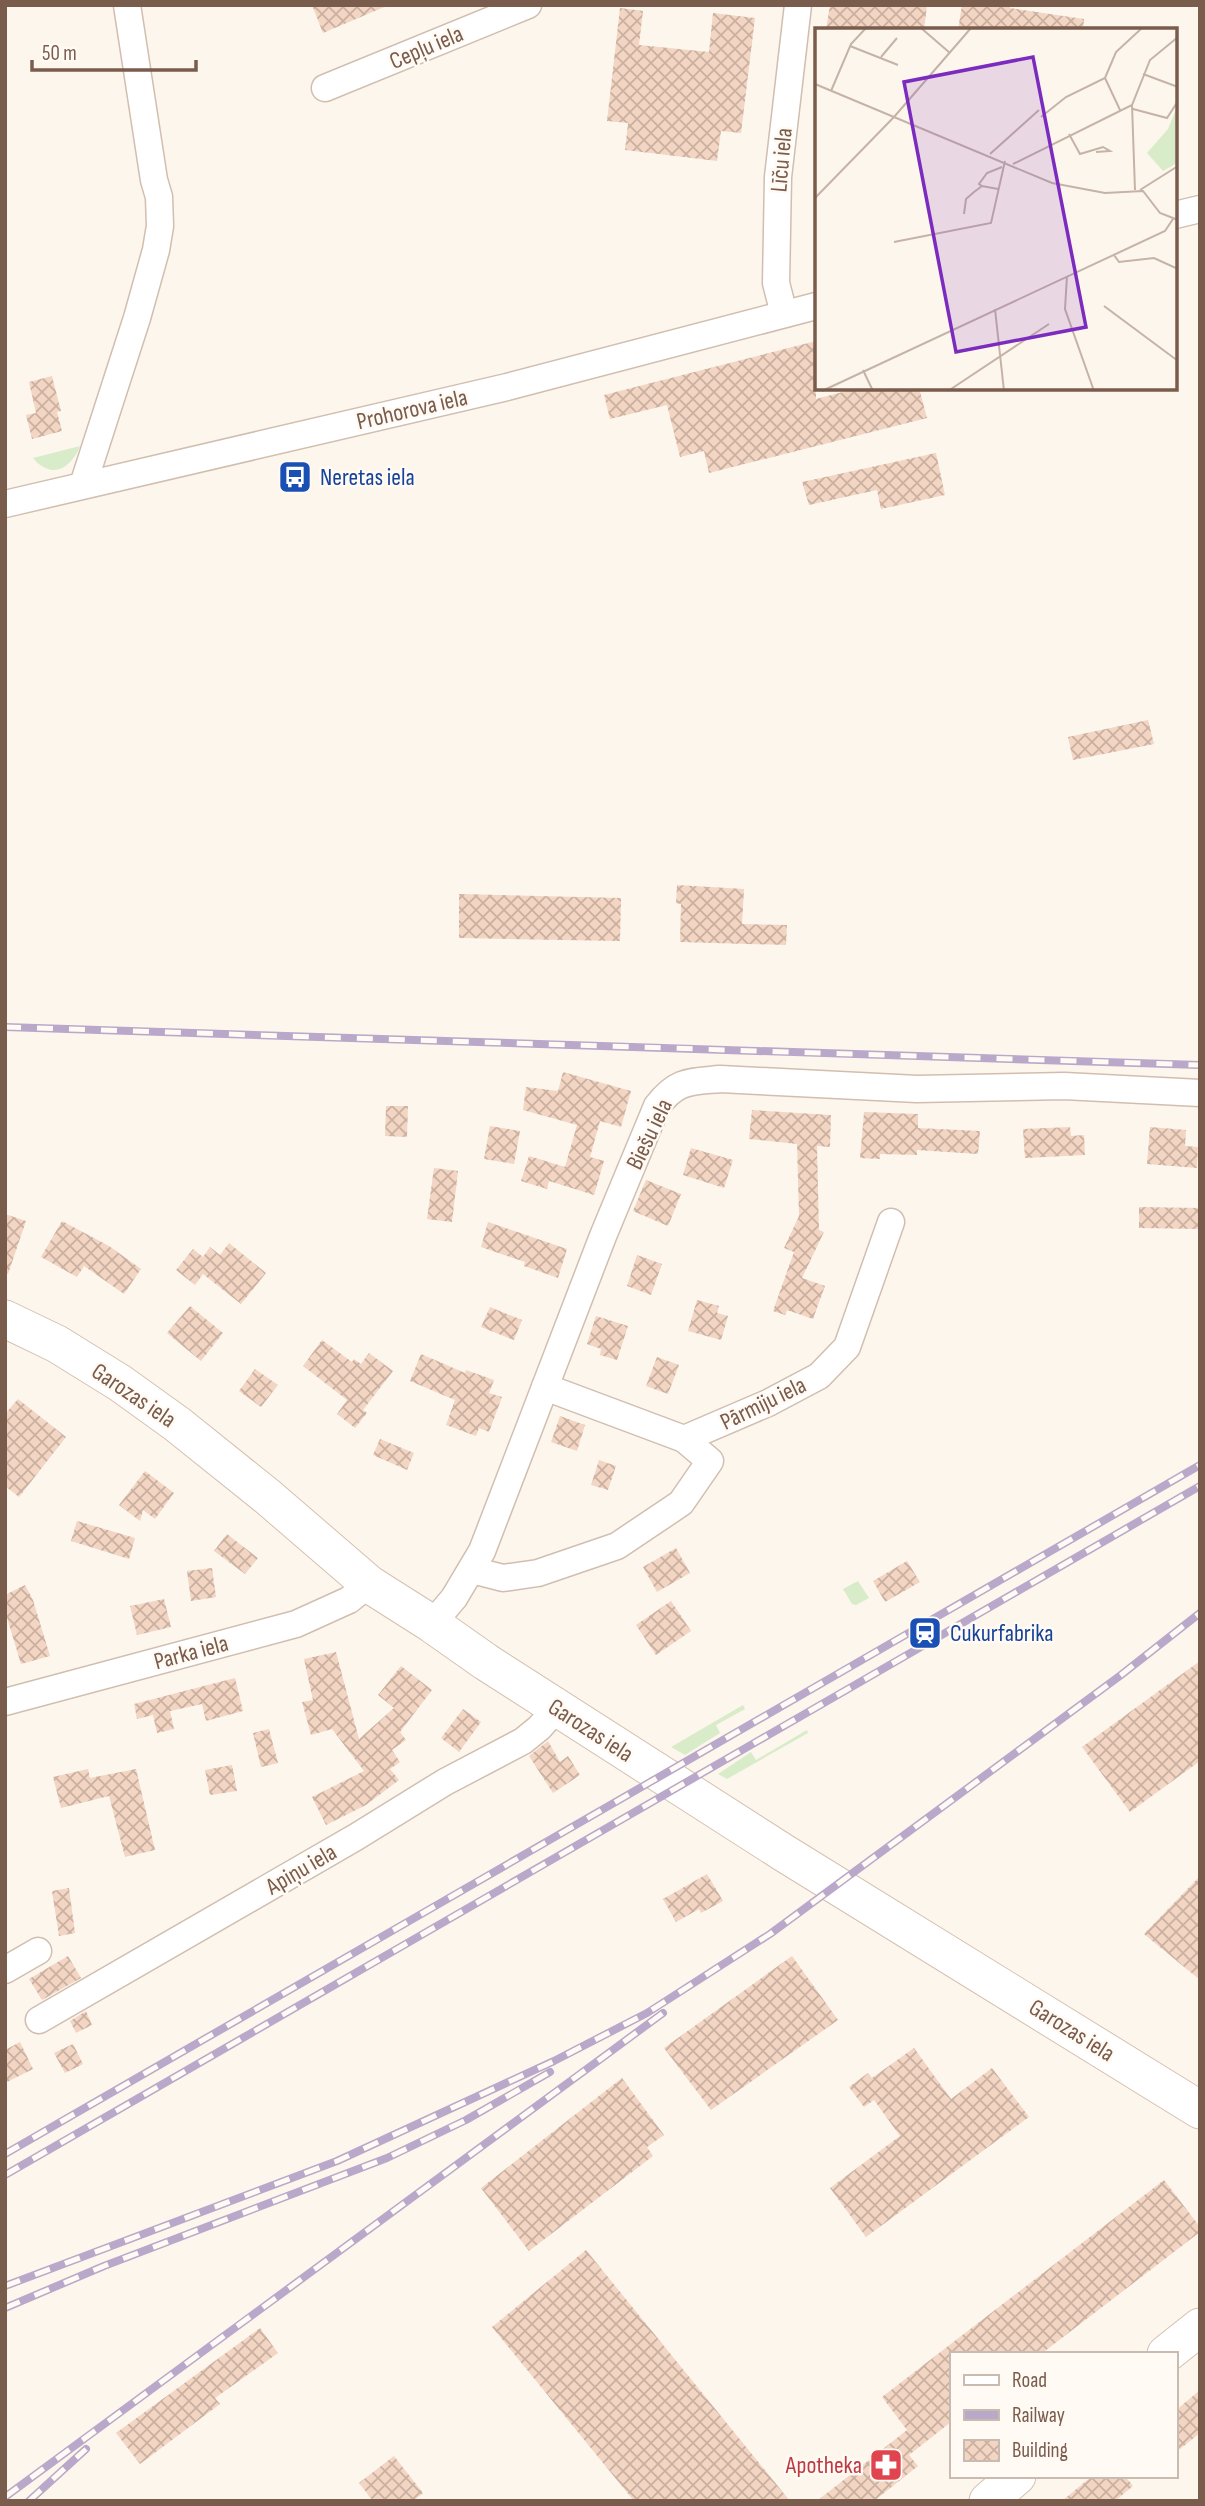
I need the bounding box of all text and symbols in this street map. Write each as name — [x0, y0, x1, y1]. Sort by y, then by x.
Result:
street label: Cepļu iela — [385, 19, 467, 76]
scale bar — [32, 28, 196, 72]
inset map — [815, 28, 1177, 390]
text: 50 m — [42, 41, 77, 66]
street label: Līču iela — [764, 127, 799, 193]
street label: Prohorova iela — [354, 383, 470, 436]
bus stop icon: Neretas iela — [276, 458, 314, 496]
place label: Neretas iela — [320, 463, 415, 492]
street label: Biešu iela — [620, 1094, 679, 1174]
street label: Garozas iela — [86, 1357, 181, 1434]
street label: Pārmiju iela — [716, 1370, 811, 1437]
station icon: Cukurfabrika — [906, 1614, 944, 1652]
place label: Cukurfabrika — [950, 1619, 1054, 1648]
street label: Parka iela — [151, 1629, 232, 1676]
street label: Garozas iela — [543, 1692, 639, 1769]
street label: Apiņu iela — [260, 1838, 342, 1902]
street label: Garozas iela — [1024, 1993, 1120, 2068]
legend — [950, 2352, 1177, 2478]
text: Road — [1012, 2368, 1047, 2393]
text: Railway — [1012, 2403, 1065, 2428]
text: Building — [1012, 2438, 1068, 2463]
pharmacy icon: Apotheka — [867, 2446, 905, 2484]
place label: Apotheka — [785, 2451, 862, 2480]

